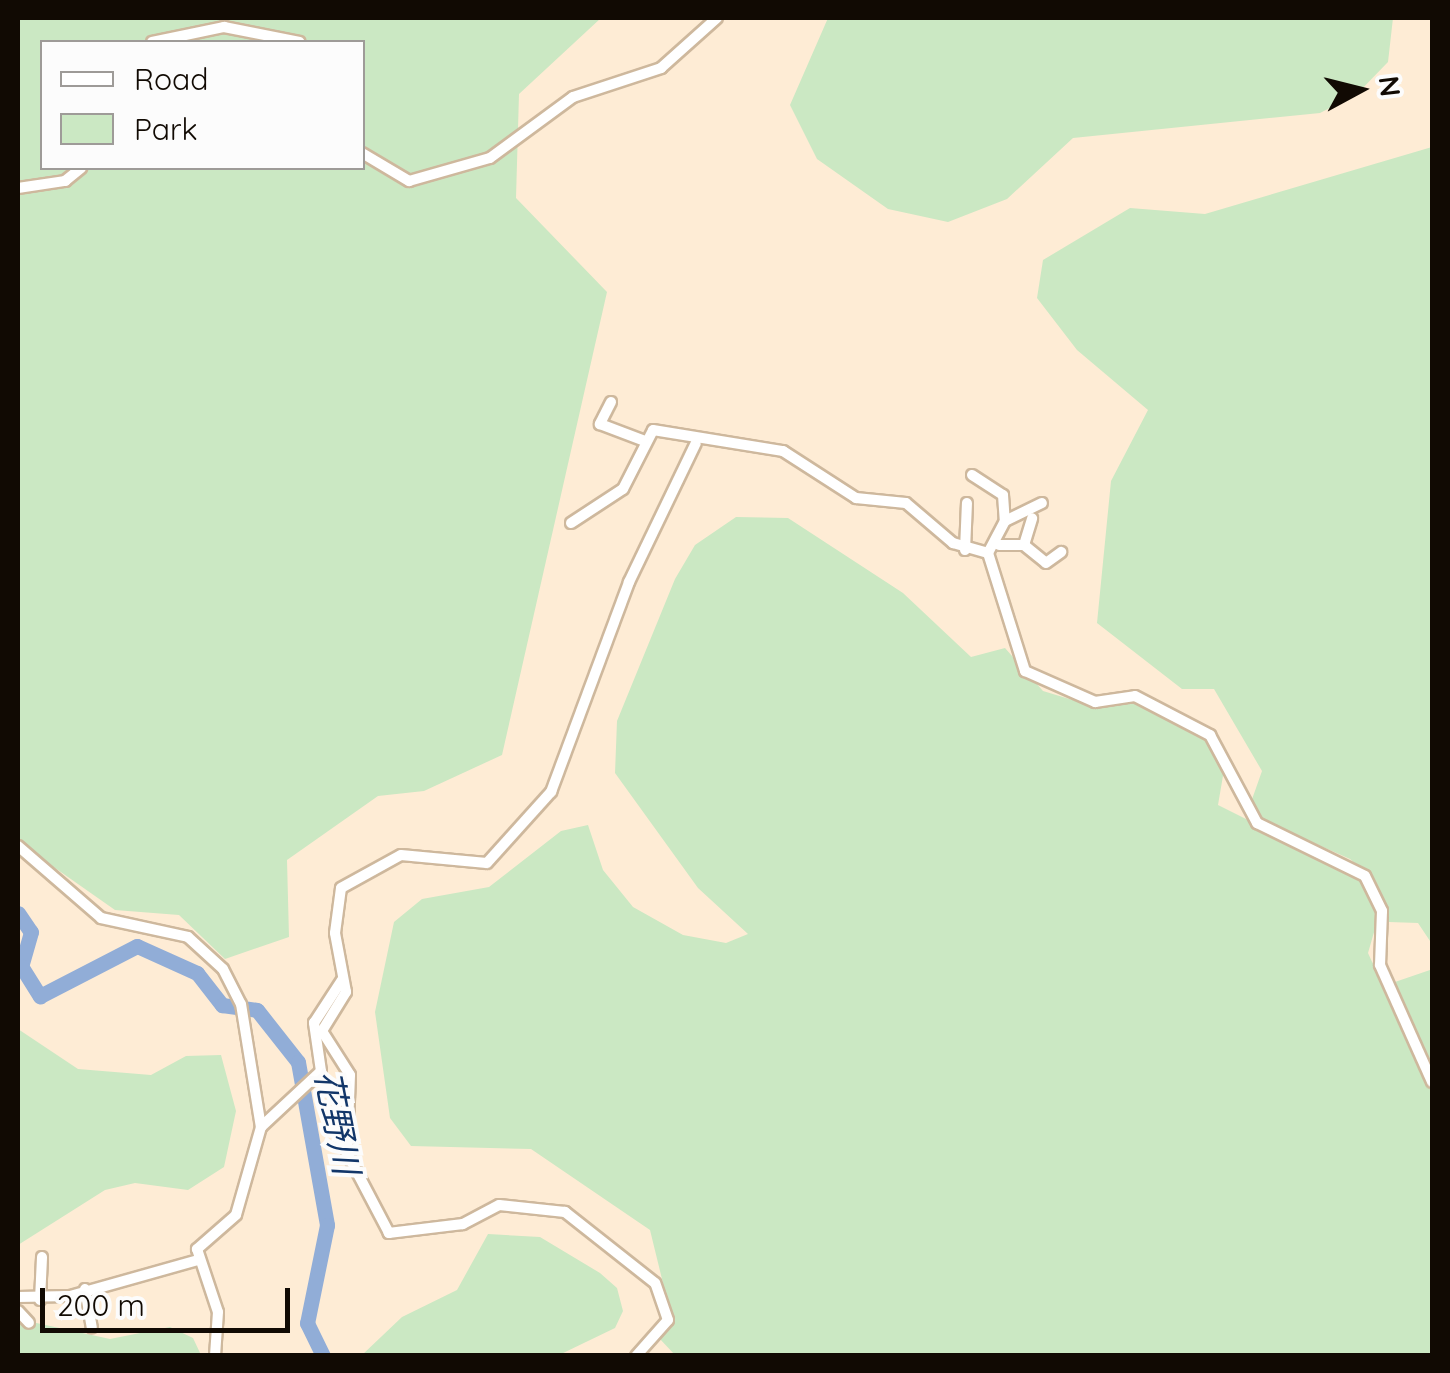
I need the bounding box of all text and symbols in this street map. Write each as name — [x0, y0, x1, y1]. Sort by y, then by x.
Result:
legend — [40, 40, 365, 170]
north arrow — [1310, 40, 1410, 140]
text: Road — [134, 60, 208, 98]
text: N — [1372, 74, 1409, 99]
text: Park — [134, 110, 198, 148]
water label: 花野川 — [307, 1066, 369, 1178]
scale bar — [45, 1268, 295, 1330]
text: 200 m — [57, 1286, 145, 1324]

